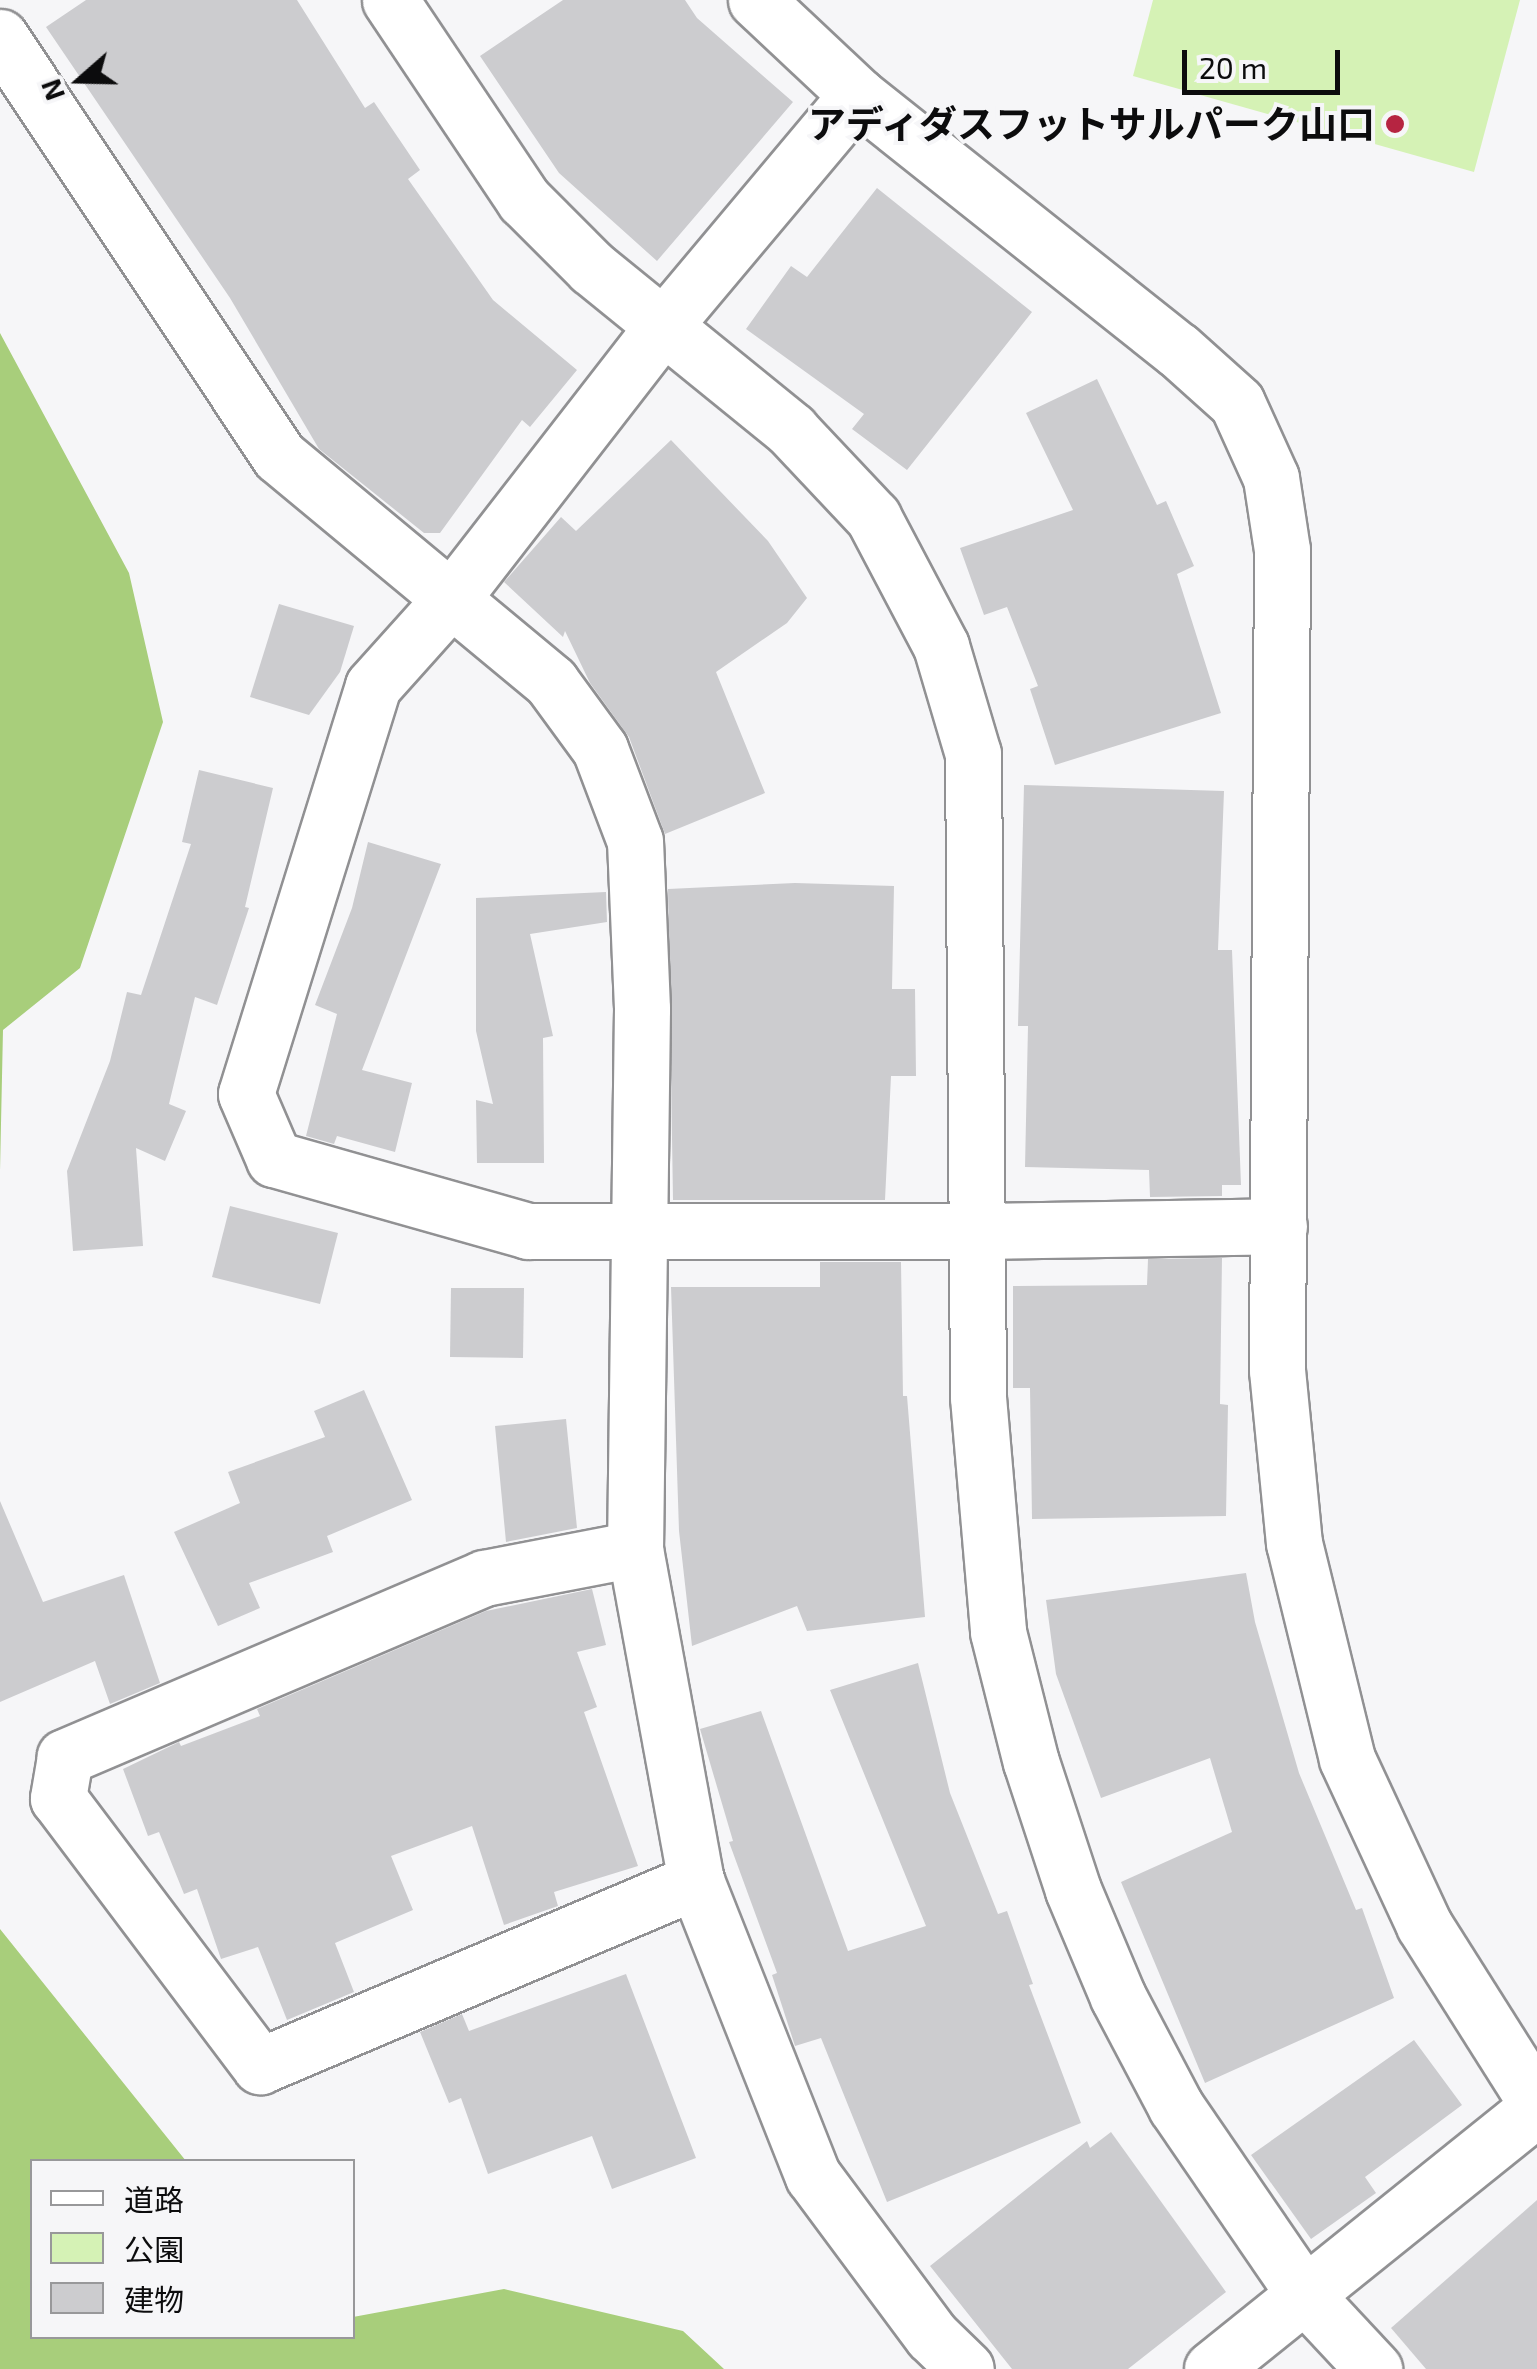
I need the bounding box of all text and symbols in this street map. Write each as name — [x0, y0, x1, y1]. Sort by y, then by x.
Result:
north arrow — [30, 30, 130, 130]
scale bar — [1187, 30, 1344, 92]
text: 20 m — [1199, 49, 1267, 85]
text: N — [32, 75, 71, 106]
place label: アディダスフットサルパーク山口 — [805, 101, 1375, 147]
marker: アディダスフットサルパーク山口 — [1384, 113, 1406, 135]
legend — [30, 2159, 355, 2339]
text: 道路 — [124, 2181, 184, 2217]
text: 公園 — [124, 2231, 184, 2267]
text: 建物 — [124, 2281, 184, 2317]

